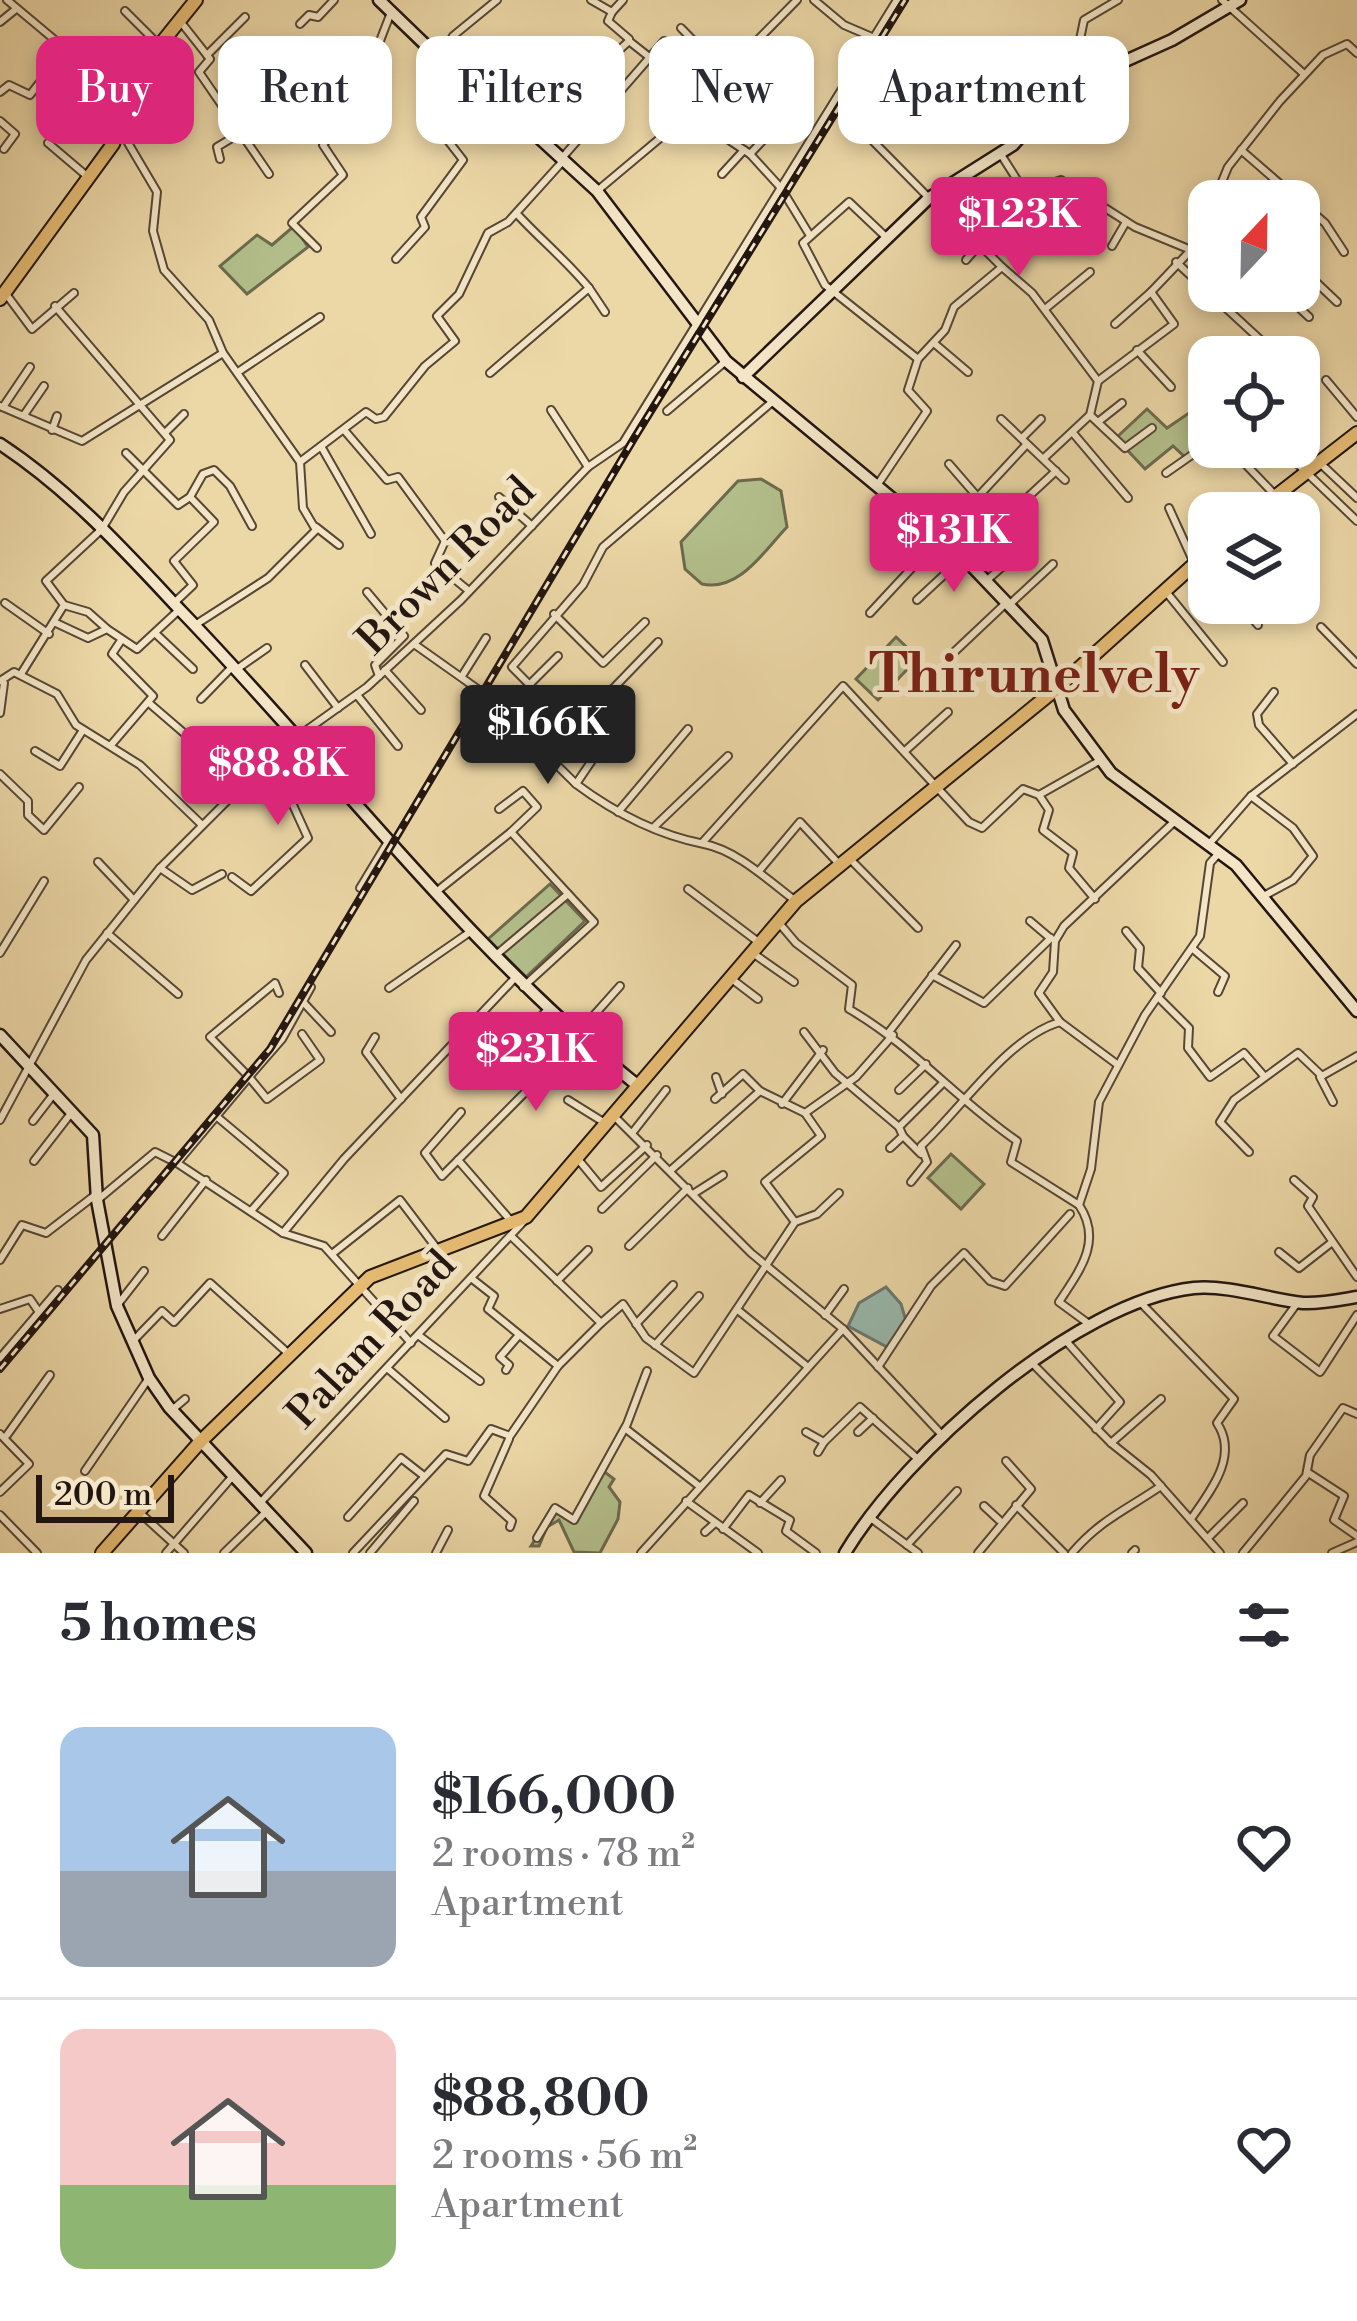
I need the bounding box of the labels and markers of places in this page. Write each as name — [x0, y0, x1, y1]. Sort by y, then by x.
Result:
pin: $123K — [935, 177, 1103, 279]
pin: $131K — [870, 493, 1038, 595]
pin: $166K — [464, 685, 632, 787]
pin: $88.8K — [180, 726, 376, 828]
pin: $231K — [452, 1012, 620, 1114]

